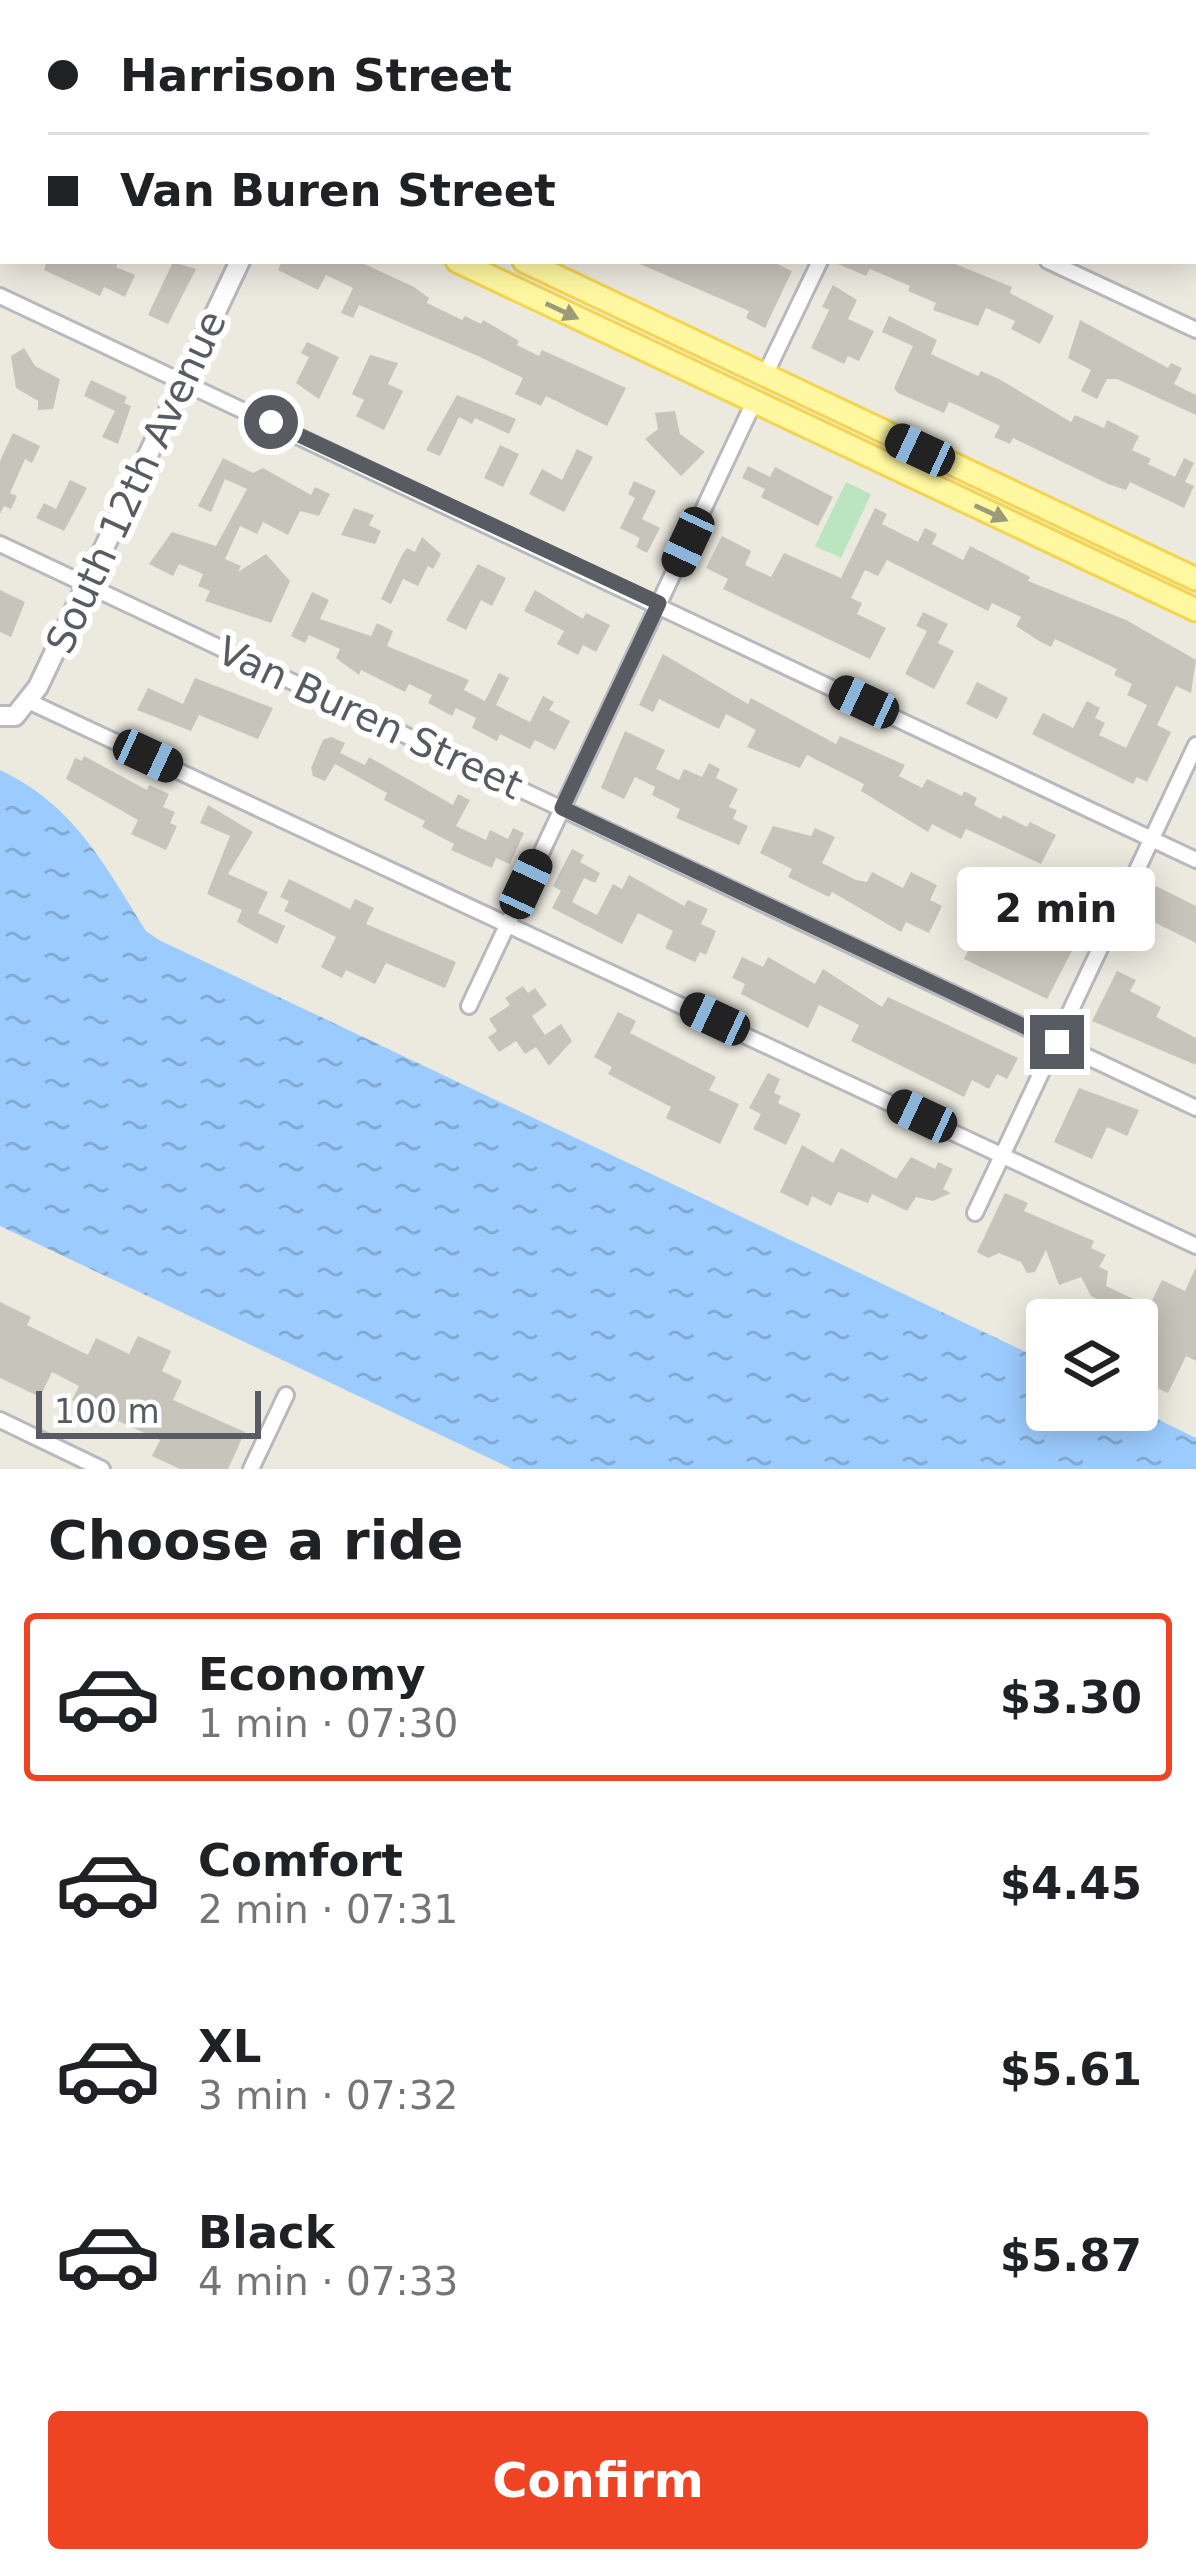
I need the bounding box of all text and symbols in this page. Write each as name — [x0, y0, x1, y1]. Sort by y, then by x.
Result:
text: Harrison Street — [120, 49, 512, 102]
text: Van Buren Street — [120, 164, 556, 217]
one-way arrow — [545, 301, 580, 321]
street label: South 12th Avenue — [37, 304, 235, 660]
route start — [244, 395, 298, 449]
car — [880, 418, 960, 482]
car — [656, 502, 720, 582]
one-way arrow — [974, 504, 1009, 524]
street label: Van Buren Street — [211, 628, 529, 808]
car — [824, 670, 904, 734]
car — [108, 724, 188, 788]
car — [494, 844, 558, 924]
callout: 2 min — [958, 868, 1156, 952]
text: 2 min — [995, 886, 1117, 931]
car — [675, 987, 755, 1051]
route end — [1030, 1015, 1084, 1069]
car — [882, 1084, 962, 1148]
map controls — [1026, 1299, 1158, 1431]
button: layers — [1026, 1299, 1158, 1431]
scale bar — [36, 1385, 261, 1438]
text: 100 m — [54, 1392, 160, 1431]
text: Choose a ride — [48, 1509, 464, 1572]
icon: car — [54, 1643, 162, 1751]
text: Economy — [198, 1648, 426, 1701]
text: $3.30 — [1000, 1671, 1142, 1724]
text: 1 min · 07:30 — [198, 1701, 458, 1746]
icon: car — [54, 1829, 162, 1937]
text: Comfort — [198, 1834, 403, 1887]
text: $4.45 — [1000, 1857, 1142, 1910]
text: 2 min · 07:31 — [198, 1887, 458, 1932]
icon: car — [54, 2015, 162, 2123]
text: XL — [198, 2020, 261, 2073]
text: $5.61 — [1000, 2043, 1142, 2096]
text: 3 min · 07:32 — [198, 2073, 458, 2118]
icon: car — [54, 2201, 162, 2309]
text: Black — [198, 2206, 335, 2259]
text: $5.87 — [1000, 2229, 1142, 2282]
text: 4 min · 07:33 — [198, 2259, 458, 2304]
button: Confirm — [48, 2411, 1148, 2549]

